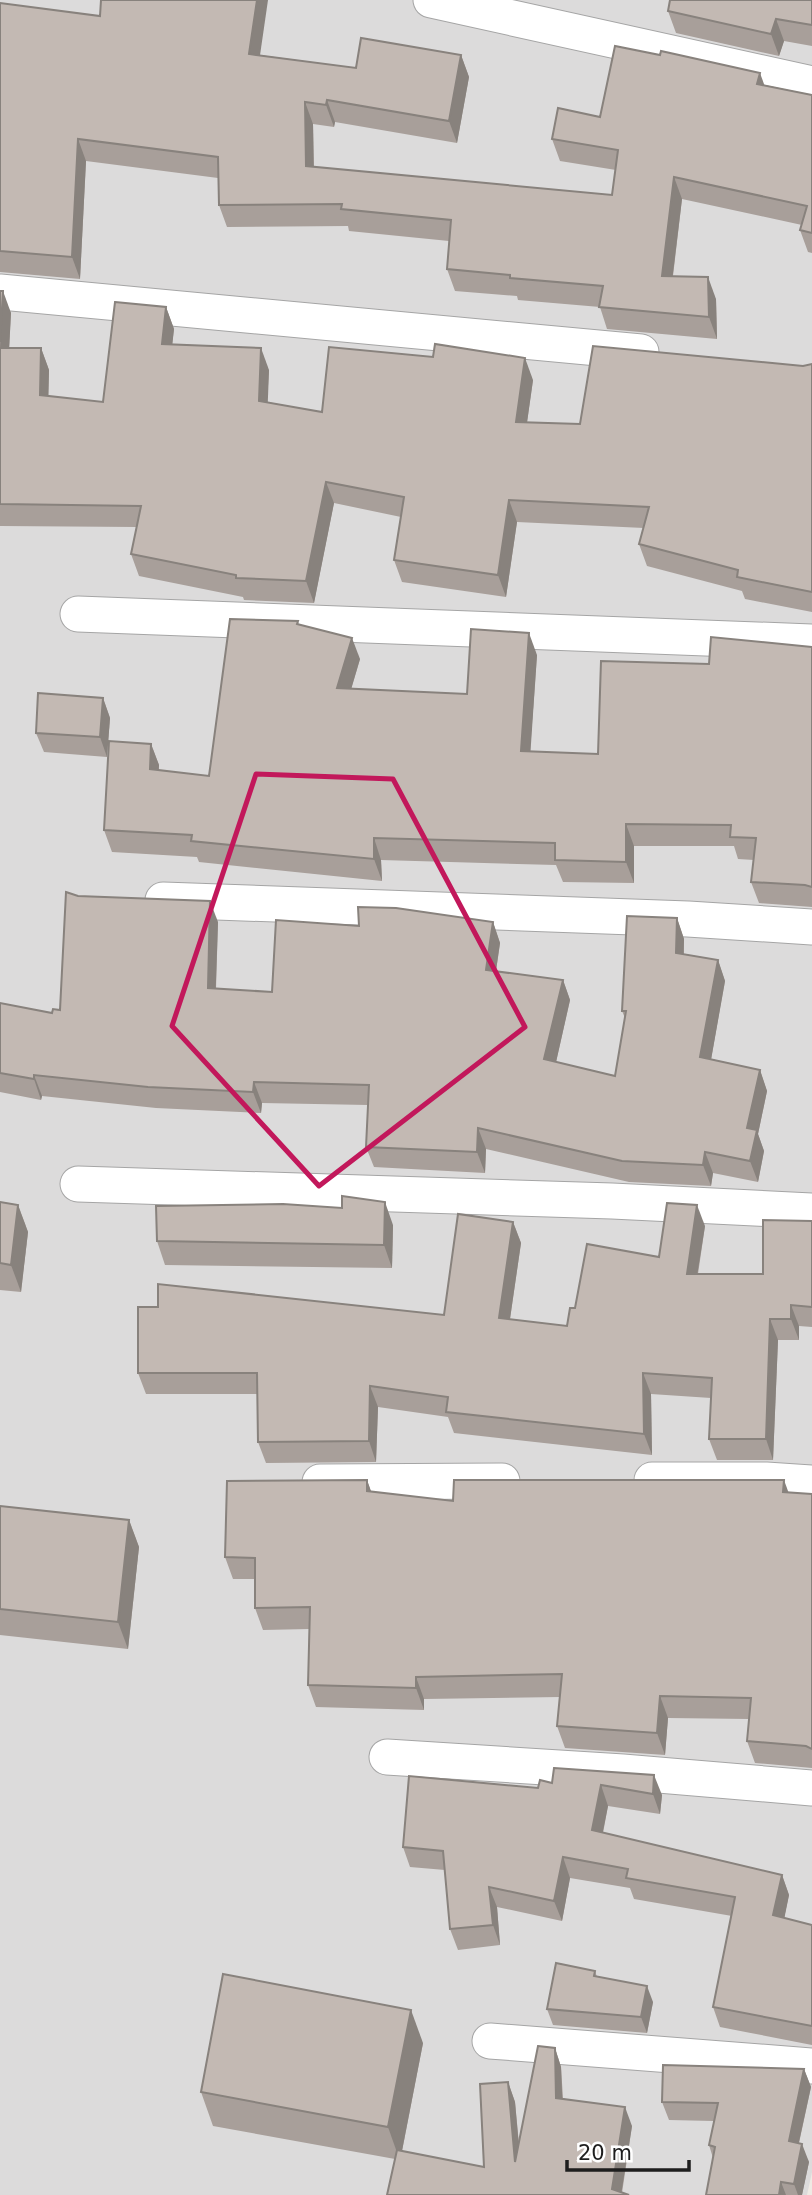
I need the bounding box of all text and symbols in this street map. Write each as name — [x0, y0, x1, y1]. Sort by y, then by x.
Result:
scale bar — [567, 2128, 690, 2172]
text: 20 m — [578, 2141, 632, 2165]

